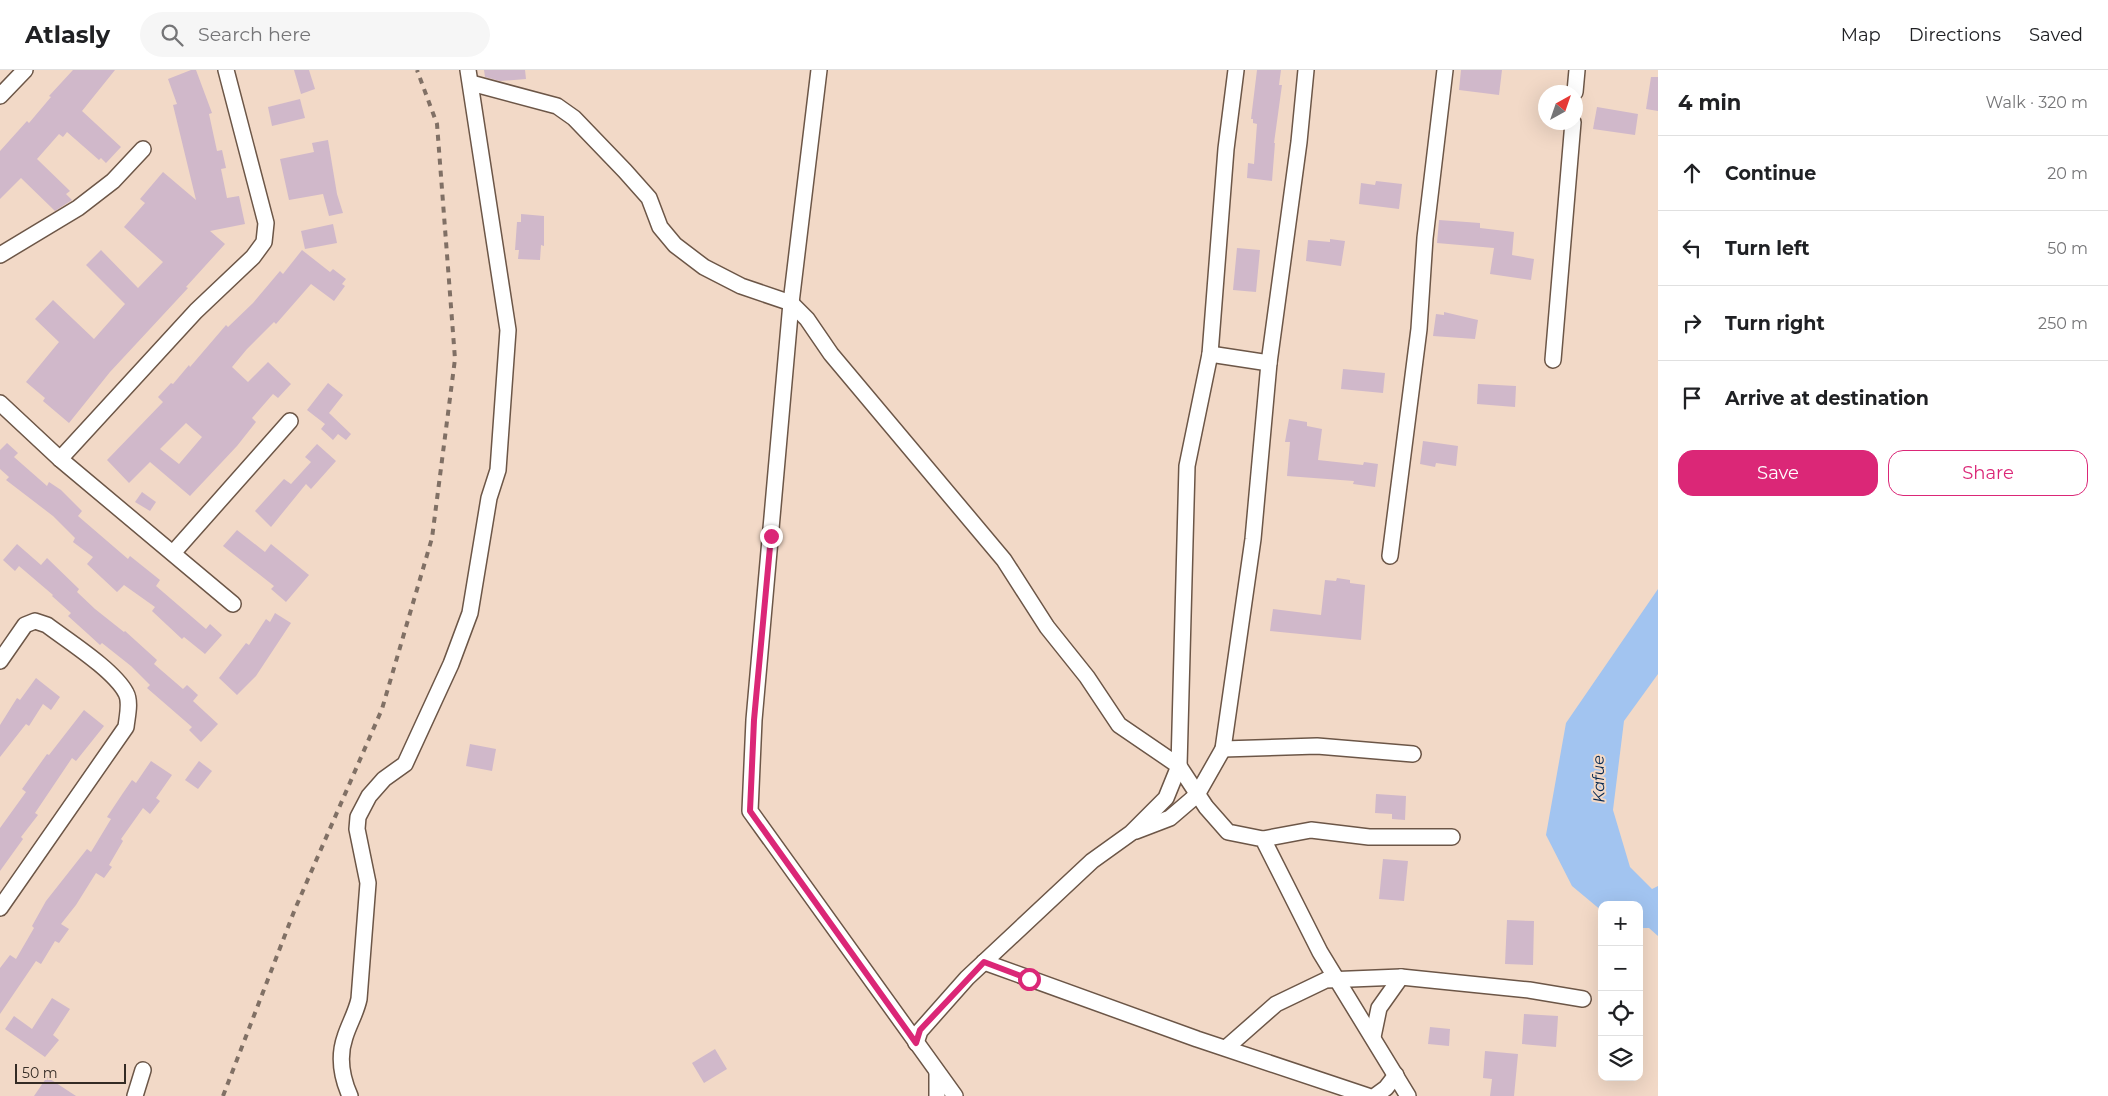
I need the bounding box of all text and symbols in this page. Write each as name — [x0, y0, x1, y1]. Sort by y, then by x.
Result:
search box — [140, 12, 490, 57]
text: Atlasly — [25, 20, 110, 49]
icon: search — [158, 21, 186, 49]
text: Search here — [198, 23, 311, 46]
text: Map — [1841, 24, 1881, 46]
text: Directions — [1909, 24, 2001, 46]
text: Saved — [2029, 24, 2083, 46]
north arrow — [1538, 85, 1583, 130]
text: 4 min — [1678, 90, 1741, 115]
text: Walk · 320 m — [1986, 93, 2088, 112]
icon: ahead — [1678, 159, 1706, 187]
text: Continue — [1725, 162, 1816, 185]
text: 20 m — [2047, 164, 2088, 183]
icon: left — [1678, 234, 1706, 262]
text: Turn left — [1725, 237, 1810, 260]
text: 50 m — [2047, 239, 2088, 258]
icon: right — [1678, 309, 1706, 337]
text: Turn right — [1725, 312, 1825, 335]
text: 250 m — [2038, 314, 2088, 333]
icon: arrive — [1678, 384, 1706, 412]
text: Arrive at destination — [1725, 387, 1929, 410]
button: Save — [1678, 450, 1878, 496]
button: Share — [1888, 450, 2088, 496]
route end — [760, 525, 783, 548]
water label: Kafue — [1589, 755, 1608, 803]
map controls — [1598, 901, 1643, 1081]
button: + — [1598, 901, 1643, 946]
button: − — [1598, 946, 1643, 991]
route start — [1018, 968, 1041, 991]
button: locate — [1598, 991, 1643, 1036]
button: layers — [1598, 1036, 1643, 1081]
scale bar — [15, 1061, 126, 1084]
text: 50 m — [22, 1064, 58, 1082]

